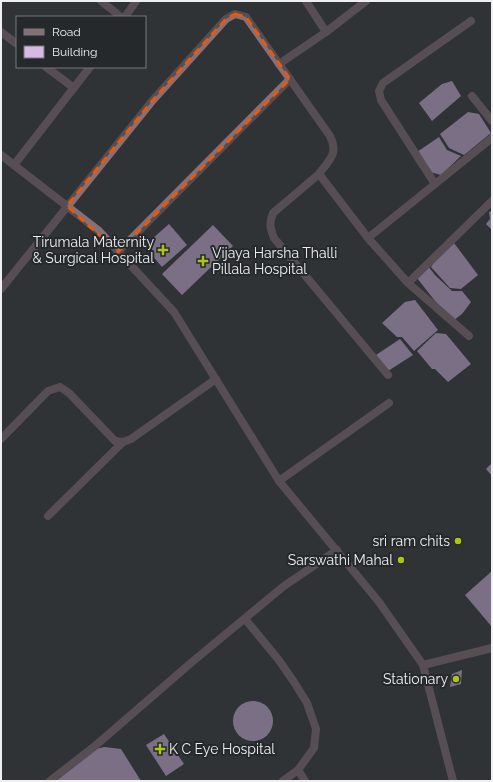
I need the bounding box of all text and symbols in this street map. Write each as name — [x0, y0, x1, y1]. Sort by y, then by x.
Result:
legend — [16, 16, 146, 68]
text: Road — [52, 25, 81, 39]
text: Building — [52, 45, 98, 59]
place label: Tirumala Maternity & Surgical Hospital — [32, 234, 154, 266]
marker: Tirumala Maternity & Surgical Hospital — [157, 244, 169, 256]
place label: Vijaya Harsha Thalli Pillala Hospital — [212, 245, 337, 277]
marker: Vijaya Harsha Thalli Pillala Hospital — [197, 255, 209, 267]
place label: sri ram chits — [372, 533, 450, 549]
marker: sri ram chits — [453, 536, 463, 546]
place label: Sarswathi Mahal — [288, 552, 393, 568]
marker: Sarswathi Mahal — [396, 555, 406, 565]
place label: Stationary — [383, 671, 448, 687]
marker: Stationary — [451, 674, 461, 684]
place label: K C Eye Hospital — [169, 741, 275, 757]
marker: K C Eye Hospital — [154, 743, 166, 755]

